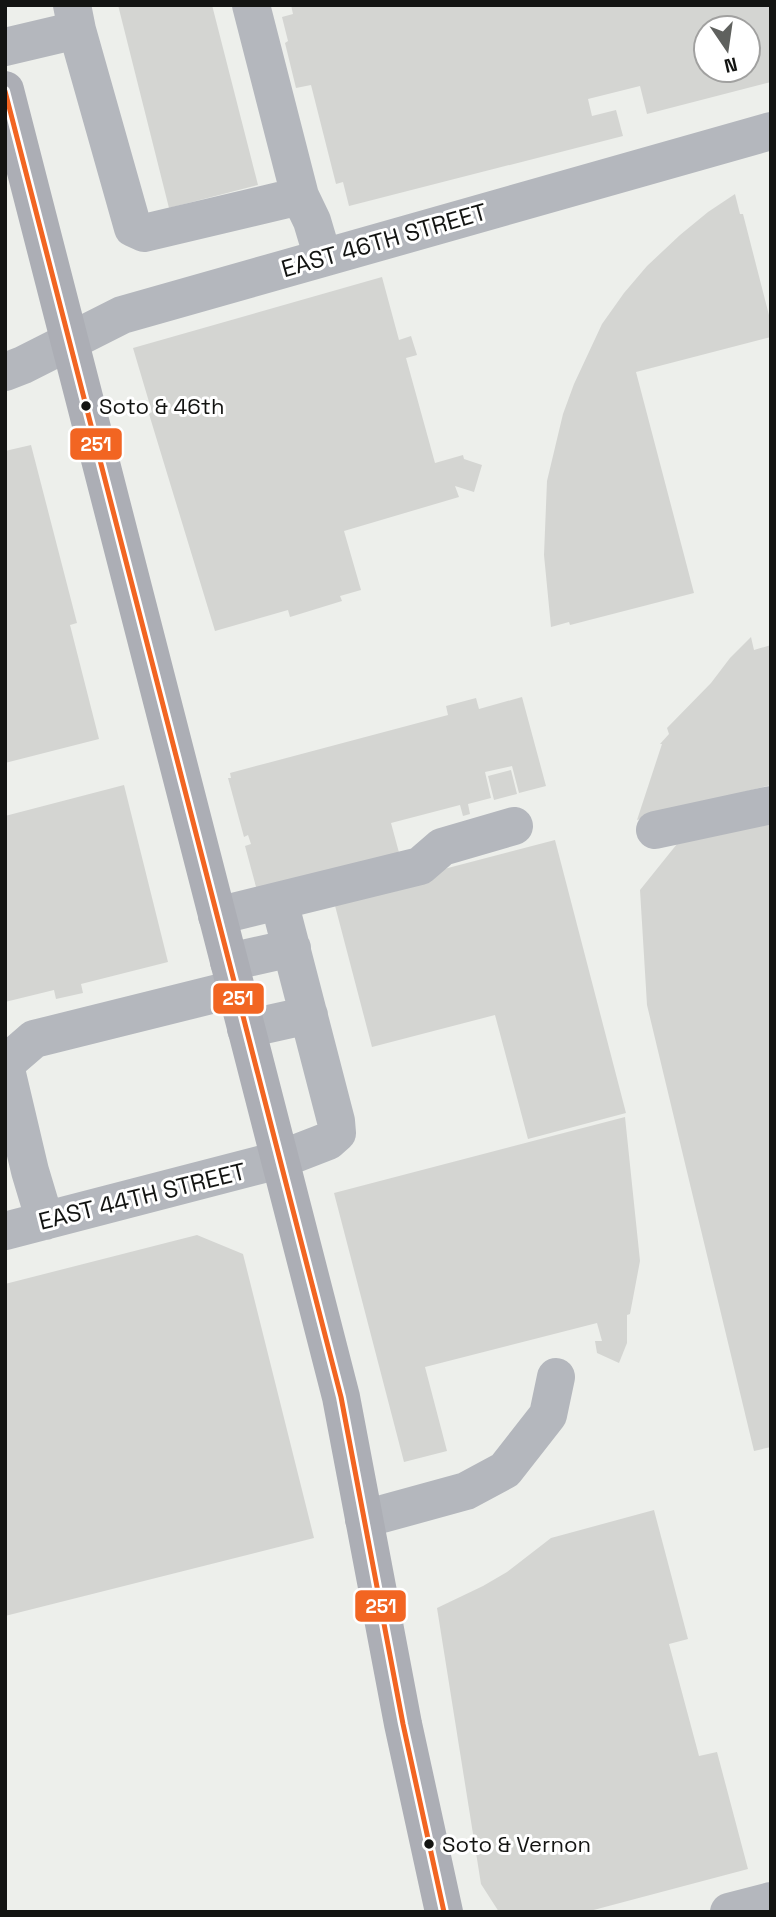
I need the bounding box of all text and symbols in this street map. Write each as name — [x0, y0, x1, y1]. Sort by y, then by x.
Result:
north arrow — [692, 14, 762, 84]
text: N — [722, 51, 740, 79]
street label: EAST 46TH STREET — [278, 196, 490, 284]
place label: Soto & 46th — [99, 392, 224, 420]
marker: Soto & 46th — [79, 399, 93, 413]
line badge: 251 — [69, 427, 123, 461]
text: 251 — [81, 432, 111, 457]
line badge: 251 — [212, 982, 265, 1015]
text: 251 — [223, 986, 253, 1011]
street label: EAST 44TH STREET — [35, 1155, 249, 1237]
line badge: 251 — [354, 1589, 407, 1623]
text: 251 — [366, 1594, 396, 1619]
place label: Soto & Vernon — [442, 1830, 591, 1858]
marker: Soto & Vernon — [422, 1837, 436, 1851]

